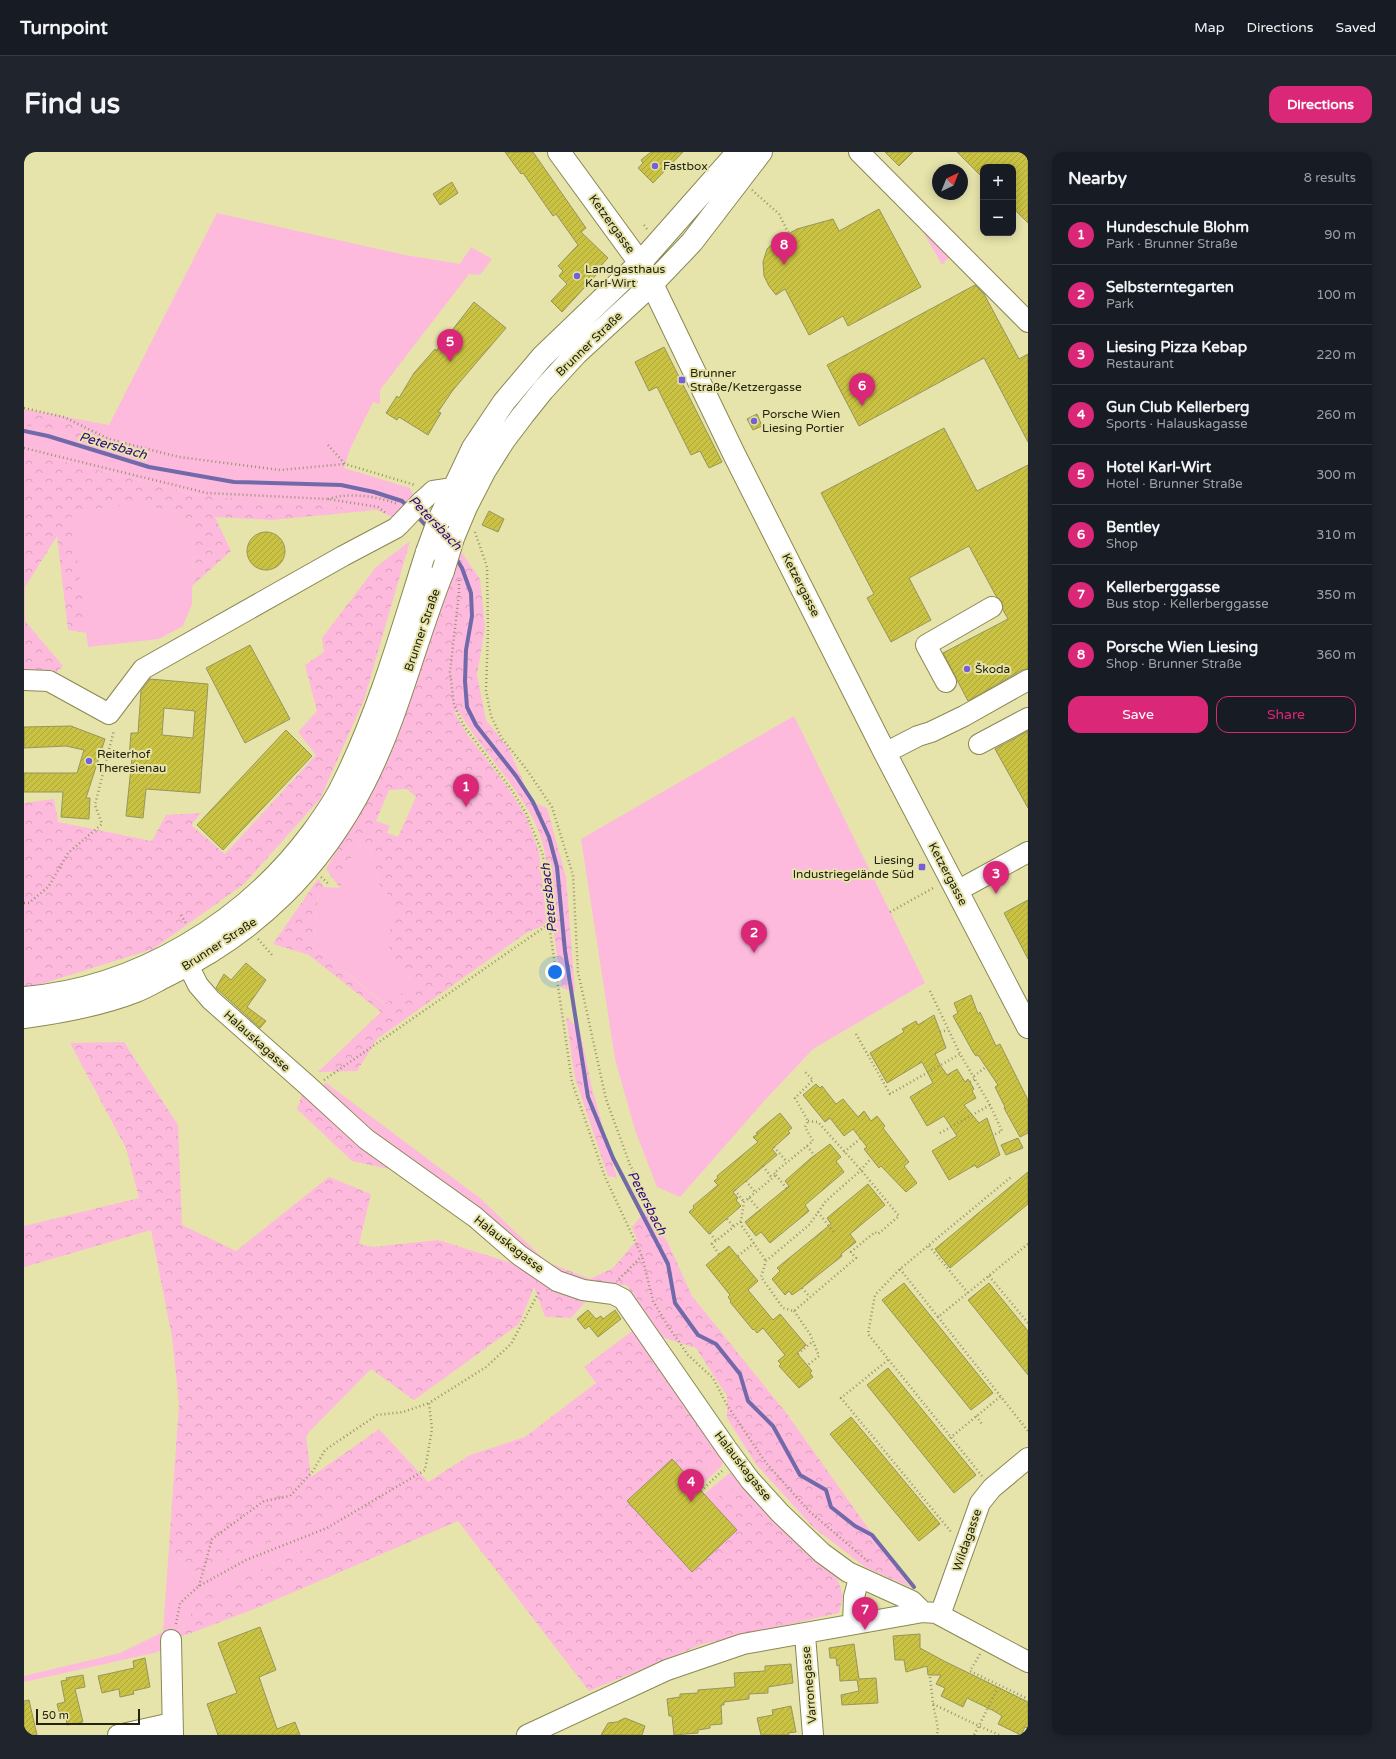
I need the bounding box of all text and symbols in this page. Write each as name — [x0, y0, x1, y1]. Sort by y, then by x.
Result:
text: Turnpoint — [20, 17, 108, 39]
text: Map — [1194, 19, 1225, 36]
text: Directions — [1247, 19, 1314, 36]
text: Saved — [1336, 19, 1376, 36]
button: Directions — [1269, 86, 1372, 123]
text: Find us — [24, 87, 120, 121]
place label: Fastbox — [663, 159, 708, 173]
marker: Fastbox — [650, 161, 660, 171]
north arrow — [932, 164, 968, 200]
map controls — [980, 164, 1016, 236]
button: + — [980, 164, 1016, 200]
text: Nearby — [1068, 168, 1127, 189]
text: 8 results — [1304, 170, 1356, 186]
street label: Ketzergasse — [586, 192, 638, 256]
button: − — [980, 200, 1016, 236]
text: Hundeschule Blohm — [1106, 218, 1249, 236]
text: 1 — [1077, 227, 1085, 243]
text: 90 m — [1324, 227, 1356, 243]
pin: 8 — [771, 232, 797, 265]
text: Park · Brunner Straße — [1106, 236, 1238, 252]
place label: Landgasthaus Karl-Wirt — [585, 262, 665, 290]
marker: Landgasthaus Karl-Wirt — [572, 271, 582, 281]
text: Selbsterntegarten — [1106, 278, 1234, 296]
text: 2 — [1077, 287, 1085, 303]
text: 100 m — [1316, 287, 1356, 303]
text: Park — [1106, 296, 1134, 312]
street label: Brunner Straße — [553, 309, 625, 379]
pin: 5 — [437, 329, 463, 362]
text: Liesing Pizza Kebap — [1106, 338, 1247, 356]
text: 3 — [1077, 347, 1085, 363]
text: 220 m — [1316, 347, 1356, 363]
text: Restaurant — [1106, 356, 1174, 372]
place label: Brunner Straße/Ketzergasse — [690, 366, 802, 394]
pin: 6 — [849, 373, 875, 406]
marker: Brunner Straße/Ketzergasse — [677, 375, 687, 385]
text: Gun Club Kellerberg — [1106, 398, 1249, 416]
place label: Porsche Wien Liesing Portier — [762, 407, 845, 435]
text: 4 — [1077, 407, 1085, 423]
text: 260 m — [1316, 407, 1356, 423]
marker: Porsche Wien Liesing Portier — [749, 416, 759, 426]
text: Sports · Halauskagasse — [1106, 416, 1248, 432]
water label: Petersbach — [77, 429, 150, 464]
text: Hotel Karl-Wirt — [1106, 458, 1211, 476]
text: 5 — [1077, 467, 1085, 483]
text: 300 m — [1316, 467, 1356, 483]
text: Hotel · Brunner Straße — [1106, 476, 1243, 492]
water label: Petersbach — [405, 492, 466, 554]
text: Bentley — [1106, 518, 1160, 536]
text: 6 — [1077, 527, 1085, 543]
text: 310 m — [1316, 527, 1356, 543]
text: Shop — [1106, 536, 1138, 552]
street label: Ketzergasse — [779, 551, 823, 619]
text: Kellerberggasse — [1106, 578, 1220, 596]
street label: Brunner Straße — [401, 587, 443, 673]
text: 7 — [1077, 587, 1085, 603]
text: 350 m — [1316, 587, 1356, 603]
text: Bus stop · Kellerberggasse — [1106, 596, 1269, 612]
text: Porsche Wien Liesing — [1106, 638, 1258, 656]
text: 8 — [1077, 647, 1085, 663]
text: 360 m — [1316, 647, 1356, 663]
text: Shop · Brunner Straße — [1106, 656, 1242, 672]
place label: Škoda — [975, 662, 1010, 676]
marker: Škoda — [962, 664, 972, 674]
button: Save — [1068, 696, 1208, 733]
button: Share — [1216, 696, 1356, 733]
place label: Reiterhof Theresienau — [97, 747, 166, 775]
marker: Reiterhof Theresienau — [84, 756, 94, 766]
pin: 1 — [453, 774, 479, 807]
street label: Ketzergasse — [926, 840, 971, 908]
place label: Liesing Industriegelände Süd — [793, 853, 914, 881]
water label: Petersbach — [537, 861, 561, 934]
pin: 3 — [983, 861, 1009, 894]
marker: Liesing Industriegelände Süd — [917, 862, 927, 872]
street label: Brunner Straße — [179, 914, 259, 973]
pin: 2 — [741, 920, 767, 953]
your location — [545, 962, 565, 982]
street label: Halauskagasse — [221, 1008, 293, 1075]
water label: Petersbach — [624, 1168, 670, 1239]
street label: Halauskagasse — [471, 1213, 547, 1276]
street label: Halauskagasse — [712, 1428, 775, 1504]
pin: 4 — [678, 1469, 704, 1502]
street label: Wildagasse — [950, 1507, 984, 1573]
pin: 7 — [852, 1597, 878, 1630]
street label: Varronegasse — [799, 1646, 819, 1724]
scale bar — [36, 1707, 140, 1726]
text: 50 m — [42, 1709, 69, 1722]

